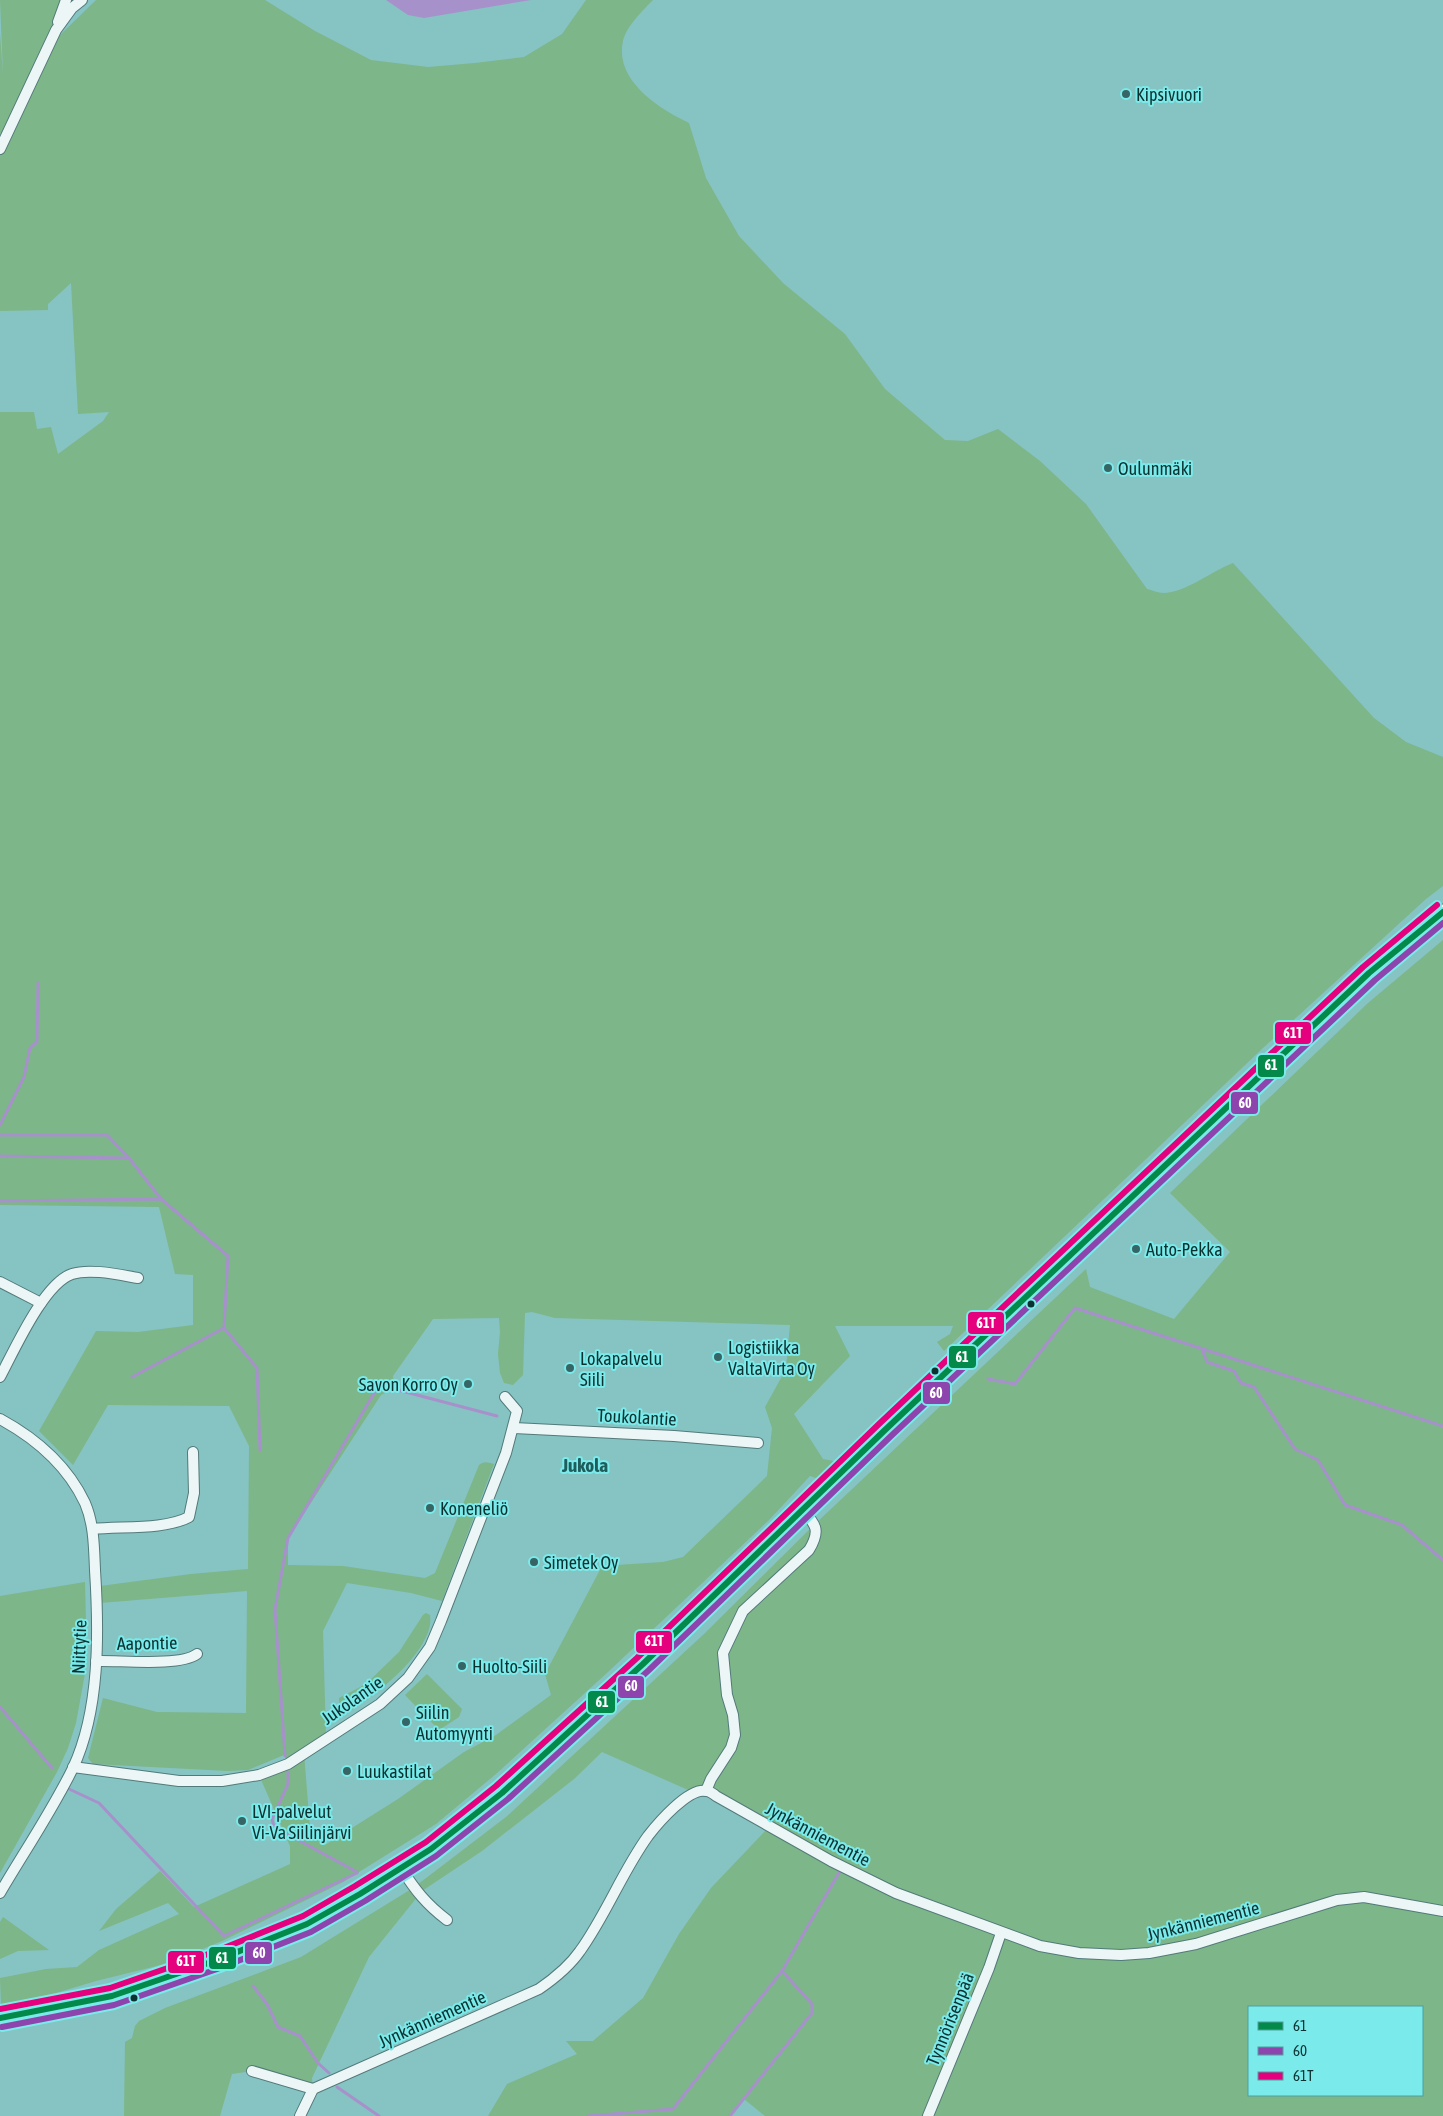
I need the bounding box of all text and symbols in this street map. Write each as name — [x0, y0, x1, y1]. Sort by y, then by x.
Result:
place label: Kipsivuori — [1136, 84, 1202, 105]
marker: Kipsivuori — [1120, 88, 1132, 100]
place label: Oulunmäki — [1118, 458, 1192, 479]
marker: Oulunmäki — [1102, 462, 1114, 474]
line badge: 61T — [1274, 1021, 1312, 1045]
text: 61T — [1283, 1025, 1304, 1041]
line badge: 61 — [1257, 1054, 1285, 1078]
text: 61 — [1264, 1057, 1278, 1073]
line badge: 60 — [1230, 1091, 1259, 1115]
text: 60 — [1238, 1095, 1252, 1111]
place label: Auto-Pekka — [1146, 1239, 1223, 1260]
marker: Auto-Pekka — [1130, 1243, 1142, 1255]
unlabelled marker — [1026, 1299, 1036, 1309]
line badge: 61T — [967, 1311, 1005, 1335]
text: 61T — [976, 1315, 997, 1331]
place label: Logistiikka ValtaVirta Oy — [728, 1337, 815, 1379]
line badge: 61 — [948, 1345, 977, 1369]
place label: Lokapalvelu Siili — [580, 1348, 662, 1390]
text: 61 — [955, 1349, 969, 1365]
marker: Logistiikka ValtaVirta Oy — [712, 1351, 724, 1363]
marker: Lokapalvelu Siili — [564, 1362, 576, 1374]
unlabelled marker — [930, 1366, 940, 1376]
place label: Savon Korro Oy — [359, 1374, 458, 1395]
marker: Savon Korro Oy — [462, 1378, 474, 1390]
line badge: 60 — [922, 1381, 951, 1405]
text: 60 — [929, 1385, 943, 1401]
street label: Toukolantie — [597, 1404, 677, 1430]
district label: Jukola — [561, 1454, 608, 1476]
place label: Koneneliö — [440, 1498, 508, 1519]
marker: Koneneliö — [424, 1502, 436, 1514]
place label: Simetek Oy — [544, 1552, 618, 1573]
marker: Simetek Oy — [528, 1556, 540, 1568]
street label: Niittytie — [68, 1620, 90, 1674]
line badge: 61T — [635, 1630, 673, 1654]
street label: Aapontie — [117, 1632, 177, 1654]
text: 61T — [644, 1633, 665, 1649]
place label: Huolto-Siili — [472, 1656, 547, 1677]
marker: Huolto-Siili — [456, 1660, 468, 1672]
street label: Jukolantie — [317, 1671, 387, 1729]
line badge: 60 — [617, 1675, 645, 1699]
text: 60 — [624, 1678, 638, 1694]
line badge: 61 — [587, 1690, 616, 1714]
text: 61 — [595, 1694, 609, 1710]
place label: Siilin Automyynti — [416, 1702, 493, 1744]
marker: Siilin Automyynti — [400, 1716, 412, 1728]
place label: Luukastilat — [357, 1761, 432, 1782]
marker: Luukastilat — [341, 1765, 353, 1777]
street label: Jynkänniementie — [762, 1798, 874, 1870]
place label: LVI-palvelut Vi-Va Siilinjärvi — [252, 1801, 351, 1843]
marker: LVI-palvelut Vi-Va Siilinjärvi — [236, 1815, 248, 1827]
street label: Jynkänniementie — [1145, 1897, 1261, 1945]
line badge: 60 — [244, 1941, 273, 1965]
text: 60 — [252, 1945, 266, 1961]
line badge: 61 — [208, 1946, 237, 1970]
line badge: 61T — [167, 1950, 205, 1974]
text: 61 — [215, 1950, 229, 1966]
text: 61T — [176, 1953, 197, 1969]
street label: Tynnörisenpää — [922, 1969, 978, 2069]
street label: Jynkänniementie — [375, 1986, 489, 2052]
unlabelled marker — [129, 1993, 139, 2003]
legend — [1248, 2006, 1423, 2096]
text: 61 — [1293, 2017, 1307, 2034]
text: 60 — [1293, 2042, 1307, 2059]
text: 61T — [1293, 2067, 1314, 2084]

